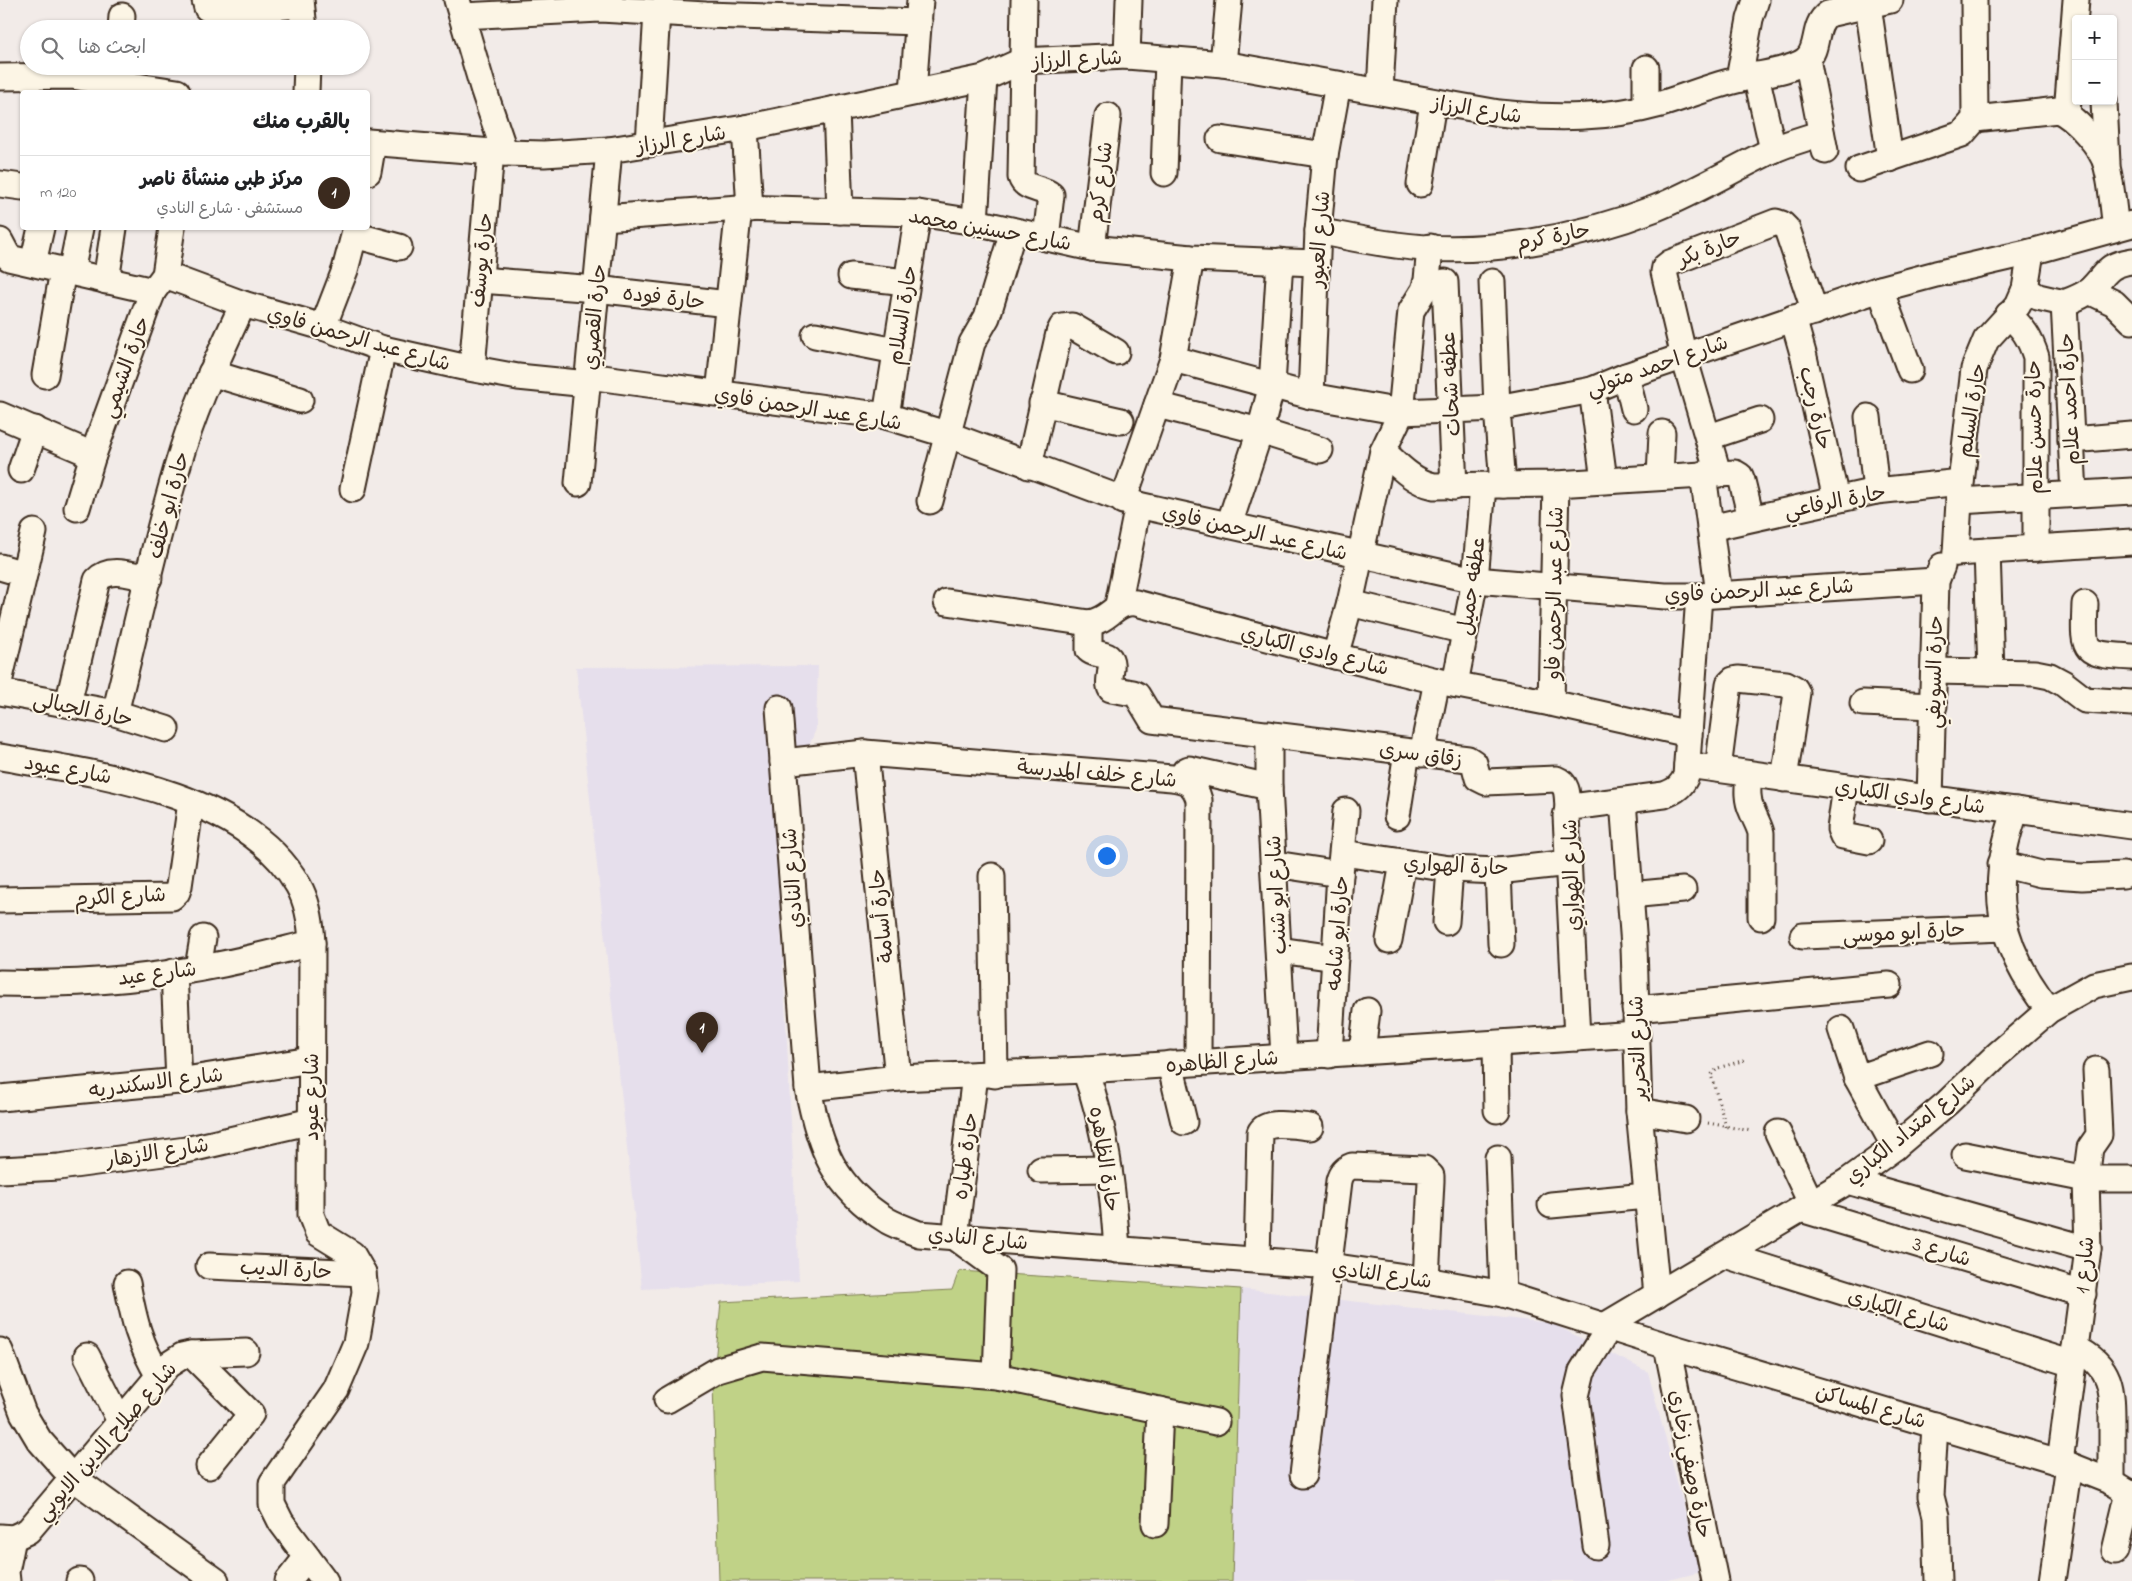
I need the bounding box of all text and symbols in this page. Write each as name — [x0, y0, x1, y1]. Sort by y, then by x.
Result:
map controls — [2072, 15, 2117, 105]
button: + — [2072, 15, 2117, 60]
search box — [20, 20, 370, 75]
icon: search — [38, 34, 66, 62]
text: ابحث هنا — [78, 35, 146, 62]
street label: شارع الرزاز — [1029, 44, 1123, 78]
button: − — [2072, 60, 2117, 105]
street label: شارع الرزاز — [1428, 89, 1524, 133]
text: بالقرب منك — [253, 108, 350, 138]
street label: شارع الرزاز — [632, 119, 728, 163]
street label: شارع كرم — [1082, 140, 1122, 225]
text: مركز طبى منشأة ناصر — [140, 167, 303, 194]
text: 120 m — [40, 181, 76, 205]
text: 1 — [331, 181, 337, 205]
street label: شارع العبور — [1303, 190, 1339, 291]
text: مستشفى · شارع النادي — [157, 197, 303, 221]
street label: شارع حسنين محمد — [906, 202, 1074, 260]
street label: حارة يوسف — [464, 212, 502, 309]
street label: حارة كرم — [1514, 216, 1593, 260]
street label: حارة بكر — [1671, 224, 1746, 276]
street label: حارة القصري — [576, 263, 616, 372]
street label: حارة السلام — [881, 263, 927, 367]
street label: حارة فوده — [621, 279, 707, 319]
street label: شارع عبد الرحمن فاوي — [263, 299, 454, 380]
street label: حارة الشيمي — [95, 313, 161, 423]
street label: شارع احمد متولي — [1583, 329, 1733, 407]
street label: عطفه شحات — [1434, 331, 1470, 437]
street label: حارة احمد علام — [2053, 332, 2089, 466]
street label: حارة حسن علام — [2020, 360, 2052, 494]
street label: حارة السلم — [1951, 361, 1995, 459]
street label: حارة رجب — [1790, 364, 1838, 453]
street label: شارع عبد الرحمن فاوي — [712, 380, 904, 440]
street label: حارة ابو خلف — [141, 448, 199, 563]
street label: حارة الرفاعي — [1782, 478, 1889, 529]
street label: شارع عبد الرحمن فاوي — [1159, 498, 1350, 570]
street label: شارع عبد الرحمن فاو — [1539, 506, 1573, 682]
street label: عطفه جميل — [1451, 535, 1495, 638]
street label: شارع عبد الرحمن فاوي — [1664, 572, 1854, 612]
street label: حارة السويفي — [1920, 615, 1954, 729]
street label: شارع وادي الكباري — [1237, 619, 1392, 685]
street label: حارة الجبالى — [30, 686, 135, 736]
street label: زقاق سرى — [1377, 735, 1464, 777]
street label: شارع عبود — [22, 749, 114, 793]
street label: شارع خلف المدرسة — [1016, 753, 1178, 797]
street label: شارع وادي الكباري — [1833, 773, 1987, 823]
street label: شارع الهواري — [1556, 818, 1590, 932]
street label: شارع النادي — [776, 827, 812, 929]
street label: شارع ابو شنب — [1260, 835, 1296, 955]
your location — [1094, 843, 1120, 869]
street label: حارة الهواري — [1402, 849, 1509, 885]
street label: حارة أسامة — [863, 867, 903, 964]
street label: حارة ابو شامه — [1320, 875, 1358, 992]
street label: شارع الكرم — [73, 881, 167, 915]
street label: حارة ابو موسى — [1842, 916, 1966, 952]
street label: شارع عيد — [116, 955, 198, 995]
street label: شارع التحرير — [1622, 995, 1656, 1103]
pin: 1 — [686, 1012, 718, 1053]
street label: شارع الظاهره — [1165, 1044, 1280, 1082]
street label: شارع عبود — [298, 1053, 328, 1141]
street label: شارع الاسكندريه — [87, 1061, 225, 1107]
street label: شارع امتداد الكباري — [1840, 1068, 1983, 1193]
street label: حارة الظاهره — [1080, 1104, 1126, 1214]
street label: حارة طياره — [947, 1111, 987, 1202]
street label: شارع الازهار — [102, 1131, 211, 1177]
street label: شارع النادي — [927, 1221, 1029, 1259]
street label: شارع 3 — [1909, 1230, 1974, 1276]
street label: شارع 1 — [2069, 1235, 2103, 1295]
street label: حارة الديب — [239, 1254, 333, 1288]
street label: شارع النادي — [1330, 1254, 1434, 1298]
street label: شارع الكبارى — [1844, 1282, 1953, 1342]
street label: شارع صلاح الدين الايوبي — [30, 1356, 187, 1530]
street label: شارع المساكن — [1812, 1378, 1929, 1438]
street label: حارة وصفي زخاري — [1658, 1387, 1718, 1542]

